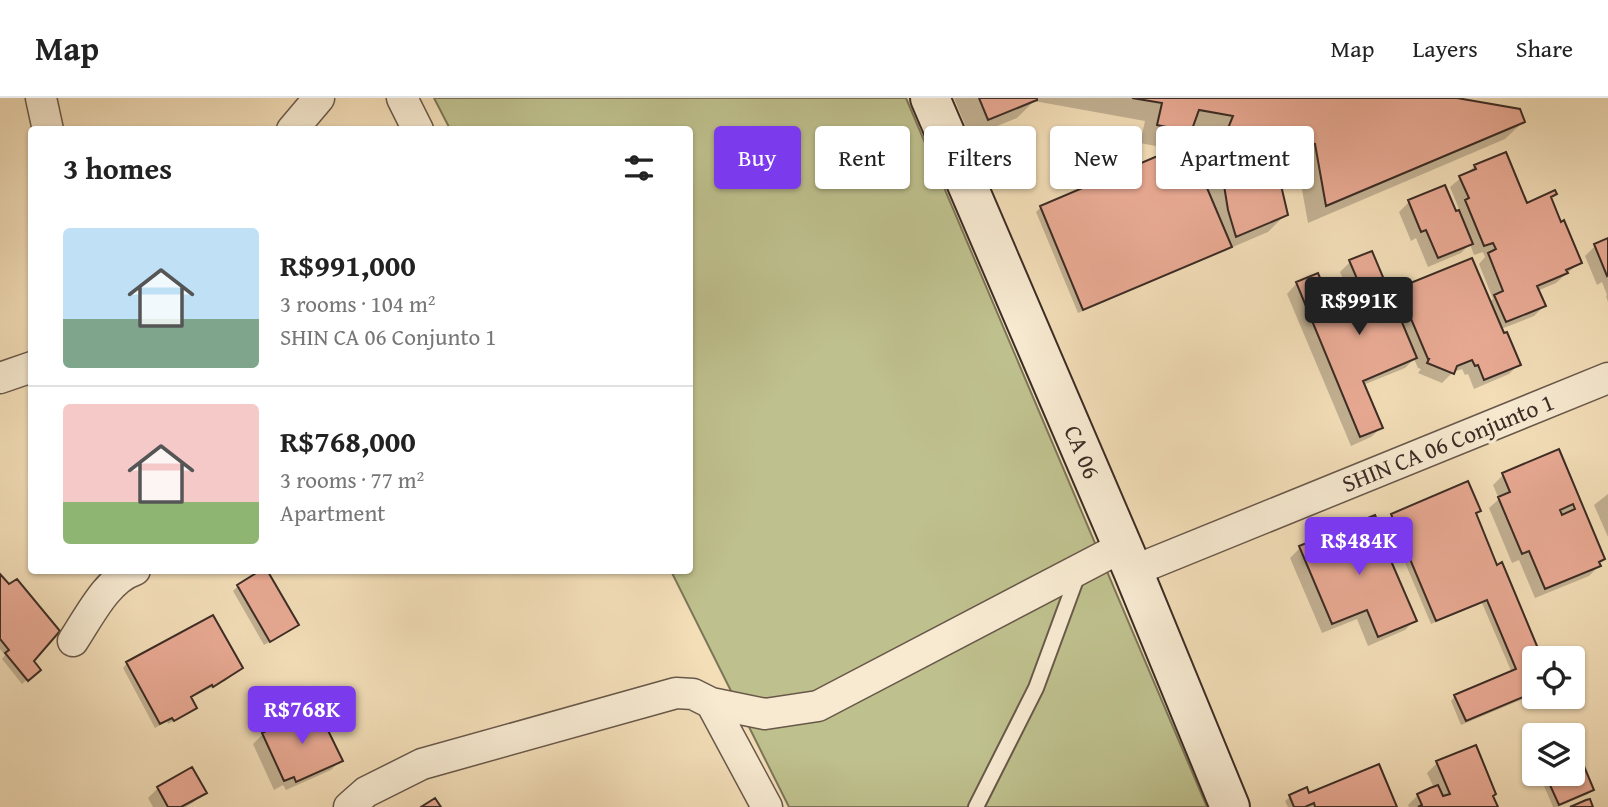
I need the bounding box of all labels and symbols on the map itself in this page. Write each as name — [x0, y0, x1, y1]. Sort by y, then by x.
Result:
pin: R$991K — [1302, 278, 1416, 337]
street label: SHIN CA 06 Conjunto 1 — [1337, 384, 1559, 501]
street label: CA 06 — [1056, 420, 1109, 484]
pin: R$484K — [1302, 518, 1416, 577]
pin: R$768K — [245, 686, 359, 746]

